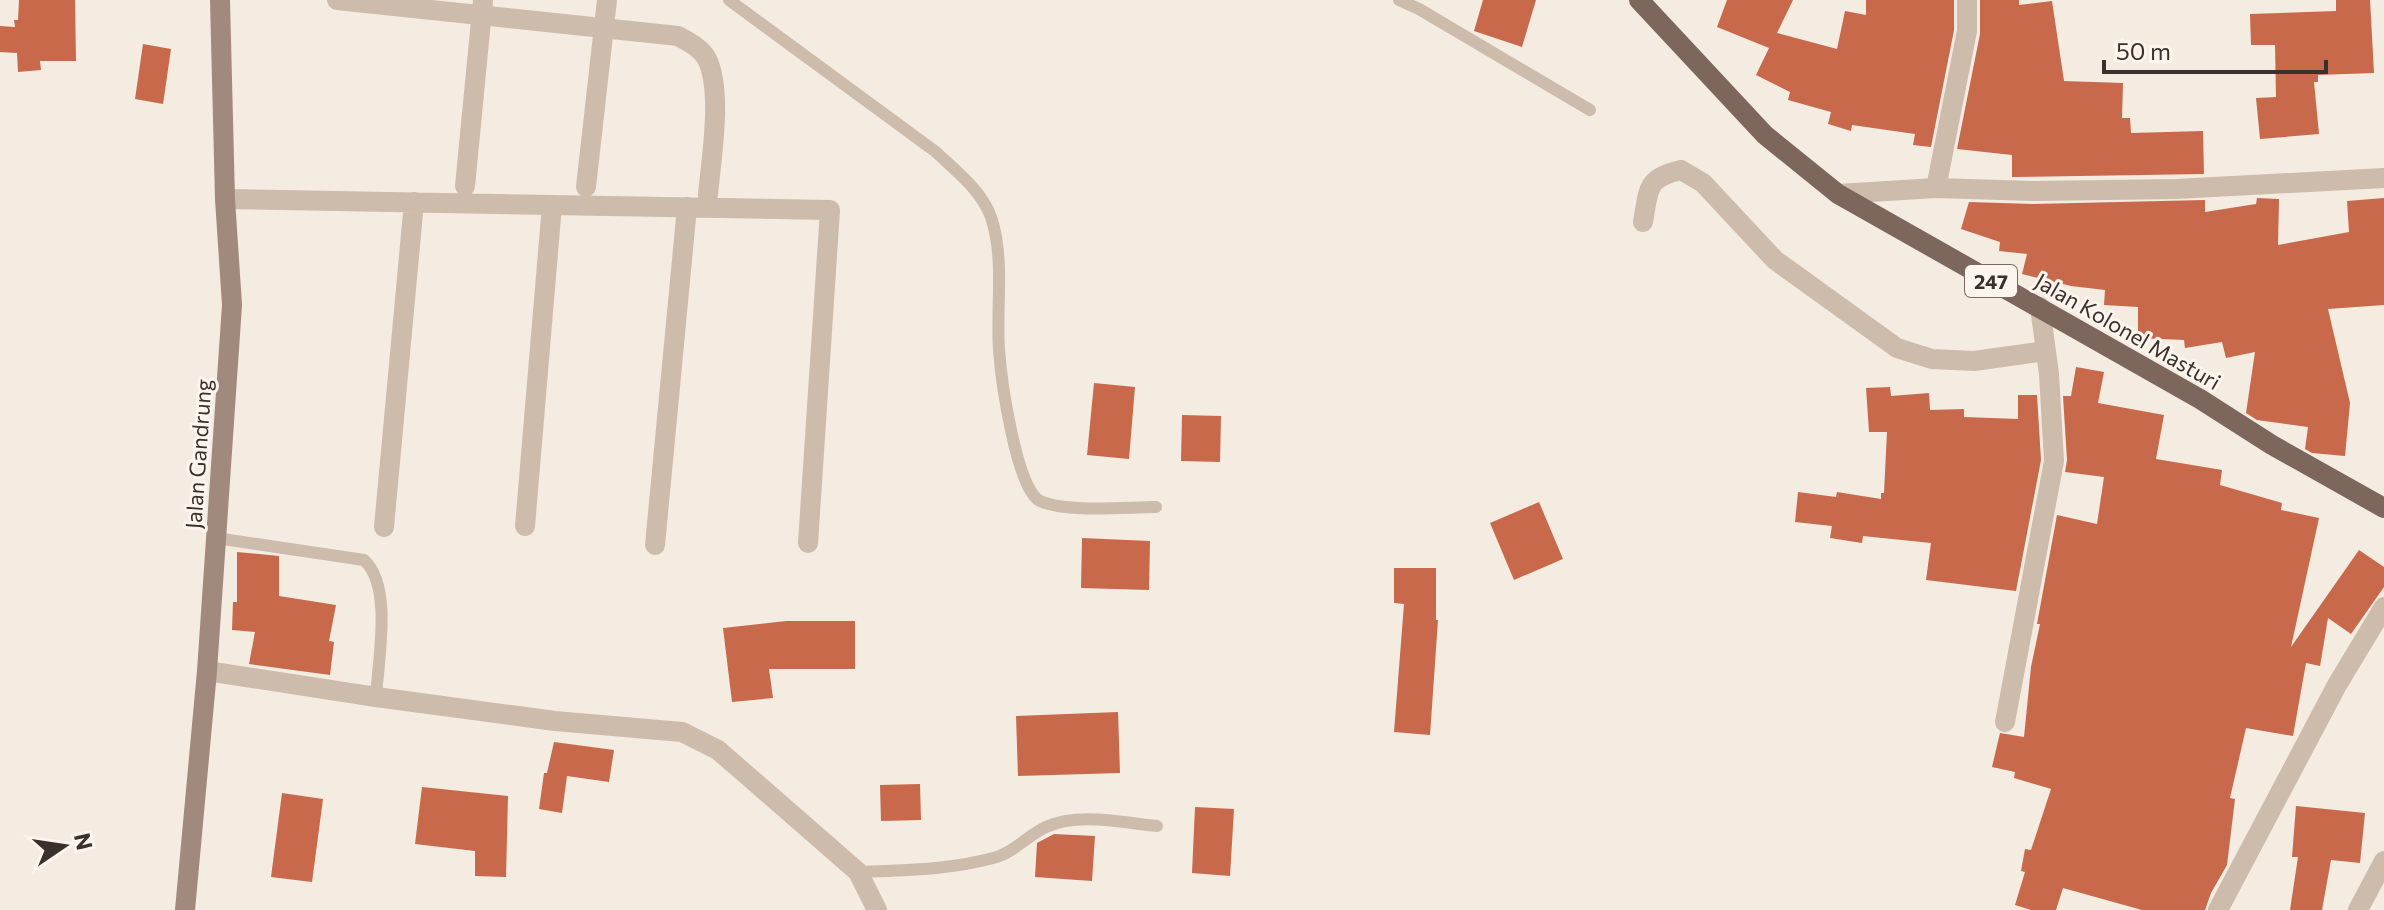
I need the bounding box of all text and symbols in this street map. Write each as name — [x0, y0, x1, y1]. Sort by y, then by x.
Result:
scale bar — [2104, 24, 2326, 74]
text: 50 m — [2116, 36, 2171, 65]
road number: 247 — [1965, 265, 2017, 297]
street label: Jalan Kolonel Masturi — [2030, 267, 2226, 395]
street label: Jalan Gandrung — [179, 378, 217, 530]
north arrow — [24, 806, 104, 886]
text: N — [69, 830, 99, 852]

